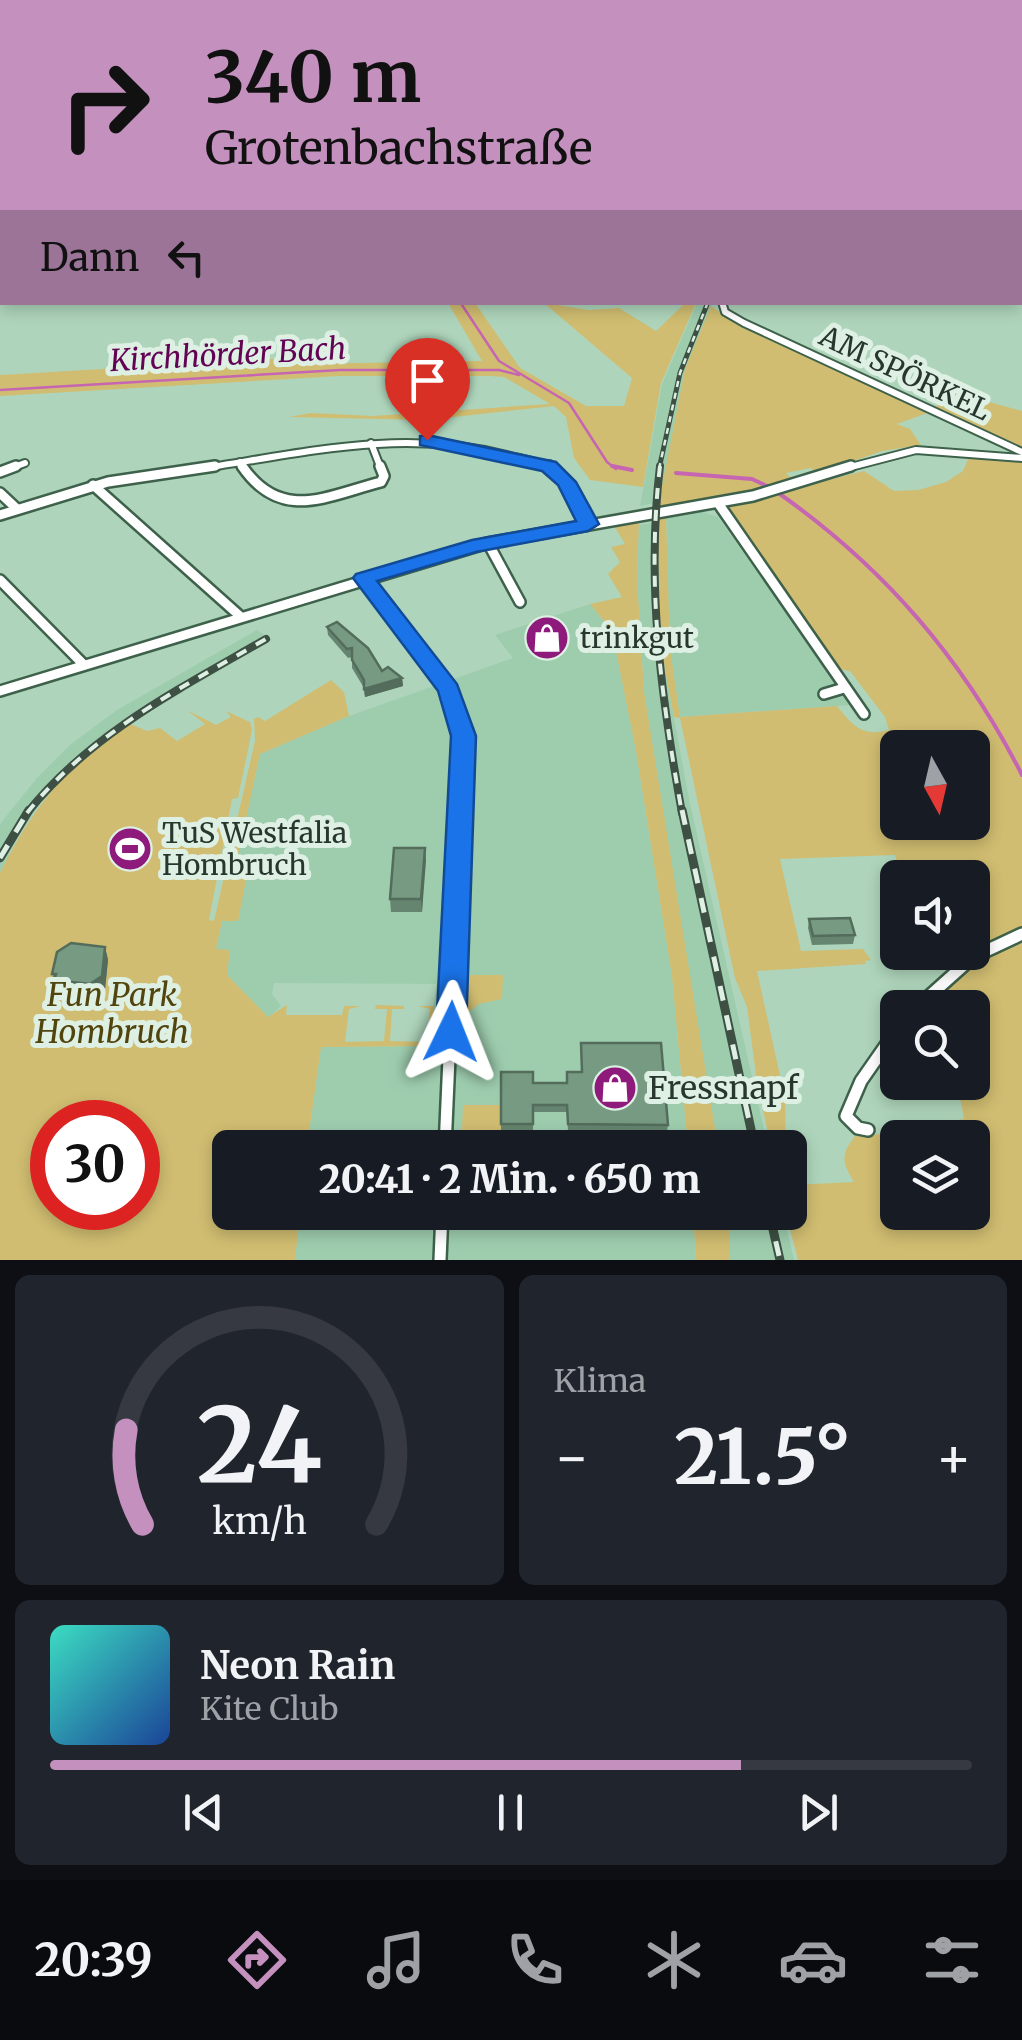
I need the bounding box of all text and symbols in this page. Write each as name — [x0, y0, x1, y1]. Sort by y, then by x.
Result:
text: 340 m — [205, 33, 421, 121]
icon: right — [40, 40, 170, 170]
text: Grotenbachstraße — [205, 120, 592, 176]
icon: left — [159, 230, 214, 285]
text: Dann — [40, 234, 139, 281]
street label: AM SPÖRKEL — [813, 317, 996, 428]
water label: Kirchhörder Bach — [108, 329, 347, 379]
pin — [385, 338, 470, 441]
icon: arrive — [400, 353, 455, 408]
shop icon: trinkgut — [524, 615, 570, 661]
place label: trinkgut — [580, 620, 694, 656]
north arrow — [880, 730, 990, 840]
map controls — [880, 730, 990, 1230]
place label: TuS Westfalia Hombruch — [162, 815, 347, 883]
sports icon: TuS Westfalia Hombruch — [107, 826, 153, 872]
button: sound — [880, 860, 990, 970]
park label: Fun Park Hombruch — [34, 975, 189, 1052]
position arrow — [399, 980, 503, 1084]
button: search — [880, 990, 990, 1100]
shop icon: Fressnapf — [592, 1065, 638, 1111]
place label: Fressnapf — [648, 1068, 800, 1108]
speed limit sign: 30 — [30, 1100, 160, 1230]
button: layers — [880, 1120, 990, 1230]
text: 20:41 · 2 Min. · 650 m — [319, 1156, 700, 1203]
text: Klima — [554, 1361, 646, 1401]
text: 24 — [197, 1380, 322, 1510]
text: 21.5° — [674, 1410, 851, 1504]
text: − — [554, 1423, 590, 1492]
text: + — [935, 1423, 972, 1492]
text: km/h — [212, 1499, 307, 1544]
text: Neon Rain — [200, 1642, 395, 1689]
text: Kite Club — [200, 1689, 338, 1729]
icon: previous — [176, 1785, 231, 1840]
icon: pause — [483, 1785, 538, 1840]
icon: next — [791, 1785, 846, 1840]
icon: directions — [222, 1925, 292, 1995]
icon: music — [361, 1925, 431, 1995]
icon: phone — [500, 1925, 570, 1995]
icon: climate — [639, 1925, 709, 1995]
icon: car — [778, 1925, 848, 1995]
icon: filters — [917, 1925, 987, 1995]
text: 20:39 — [35, 1932, 152, 1988]

